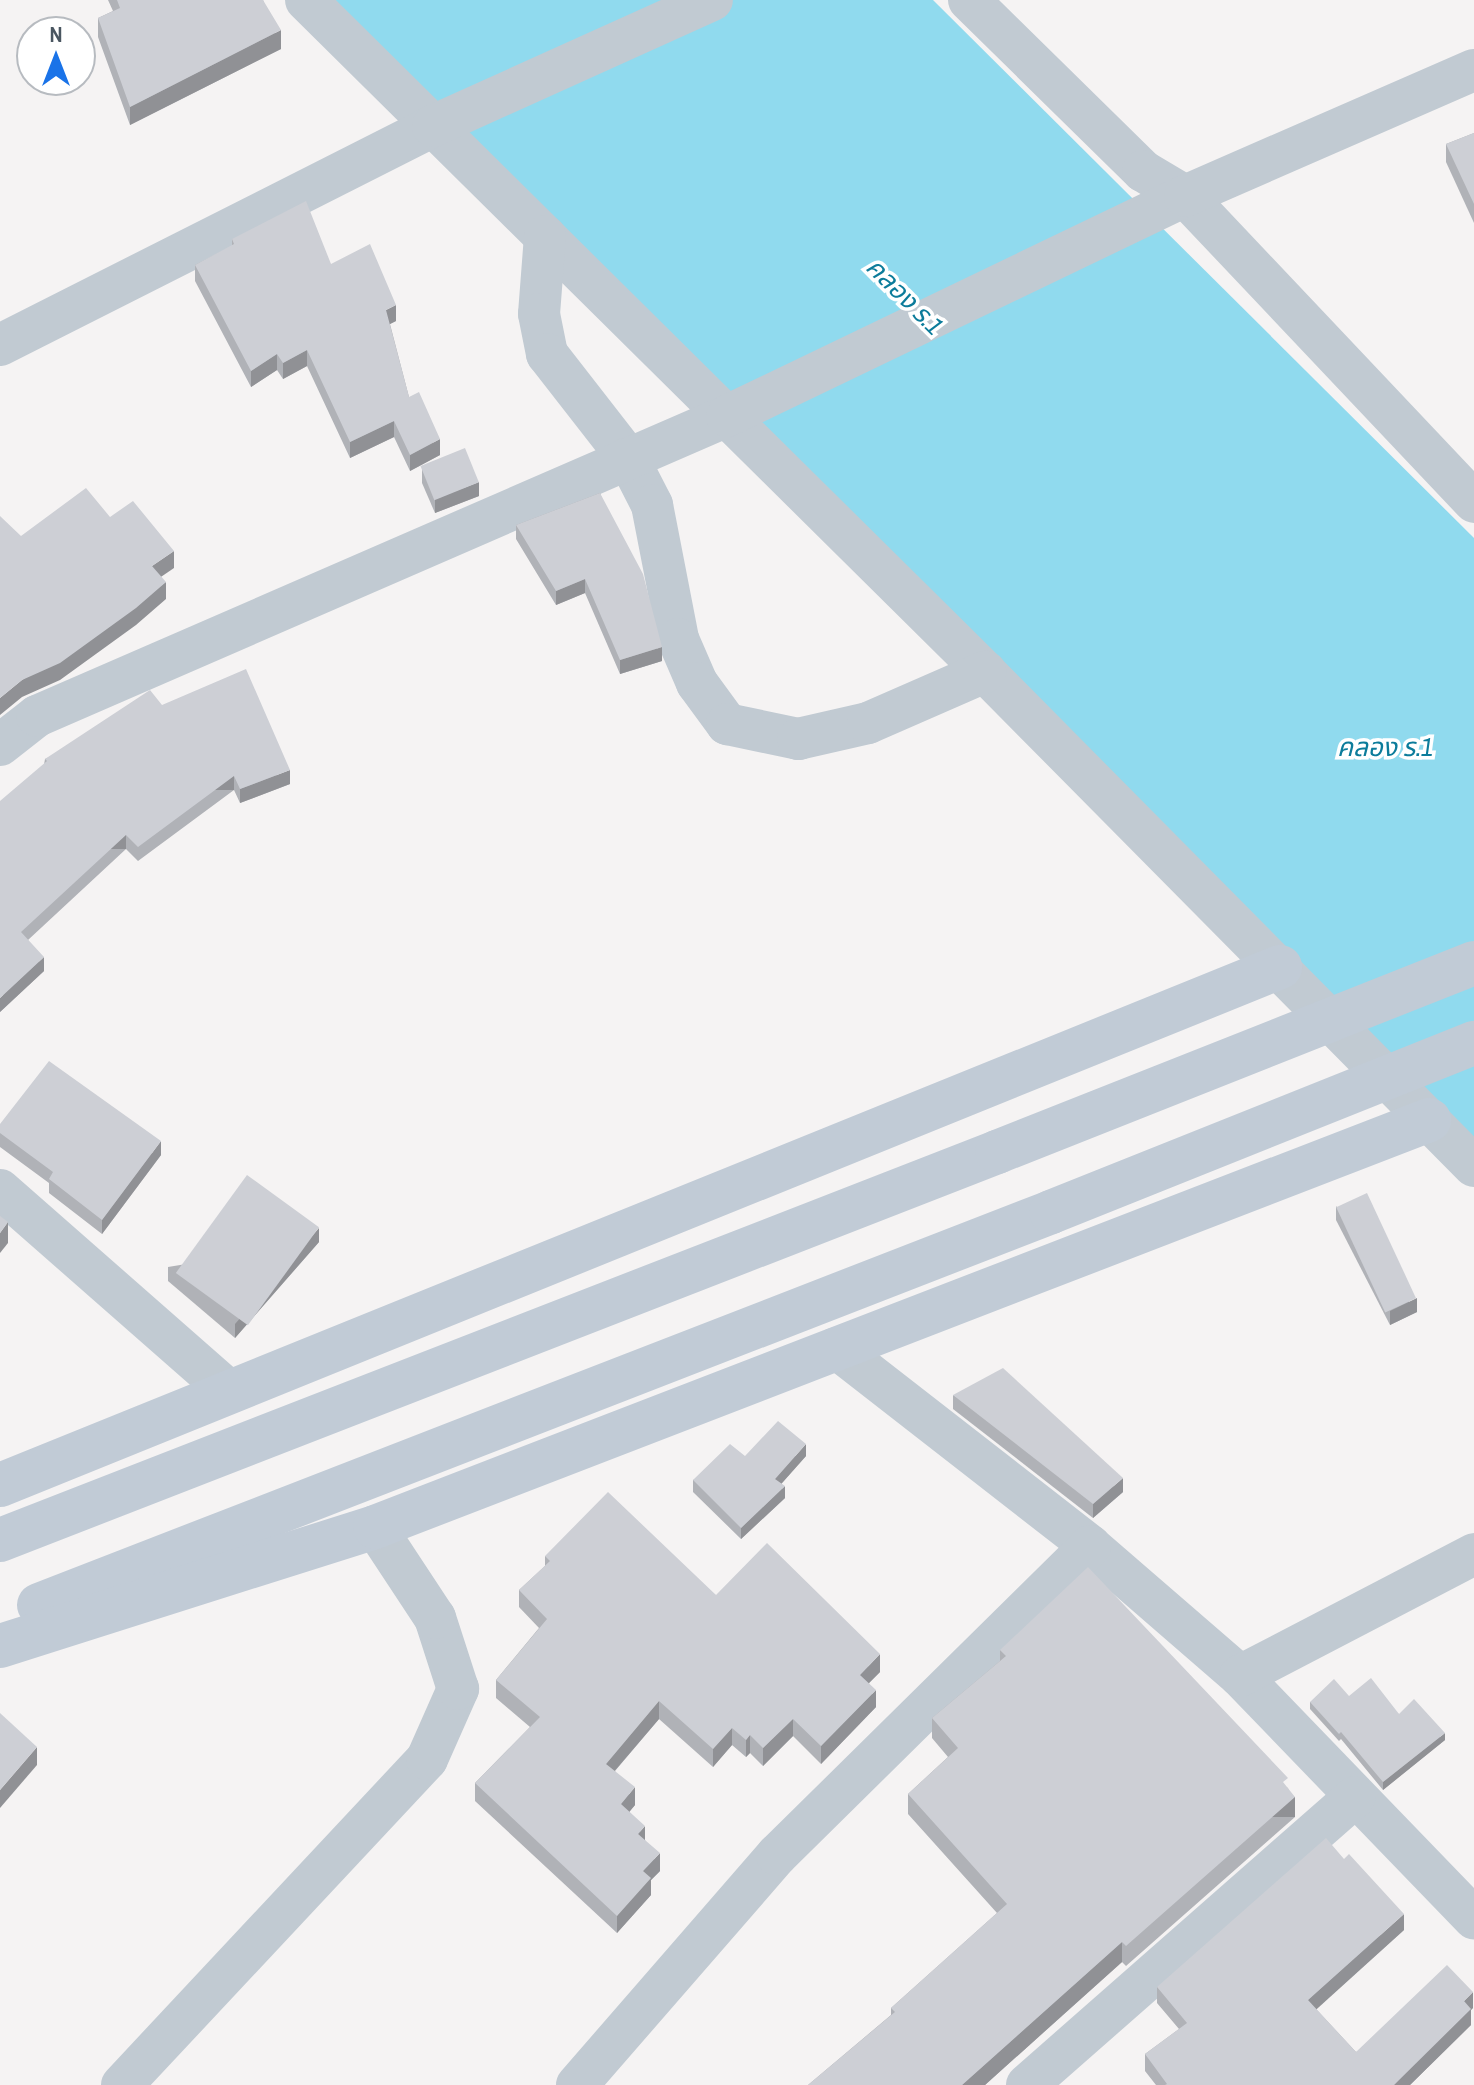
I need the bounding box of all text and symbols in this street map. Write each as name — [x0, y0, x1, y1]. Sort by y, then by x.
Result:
north arrow — [16, 16, 96, 96]
text: N — [49, 19, 63, 49]
water label: คลอง ร.1 — [860, 251, 950, 341]
water label: คลอง ร.1 — [1337, 731, 1433, 763]

